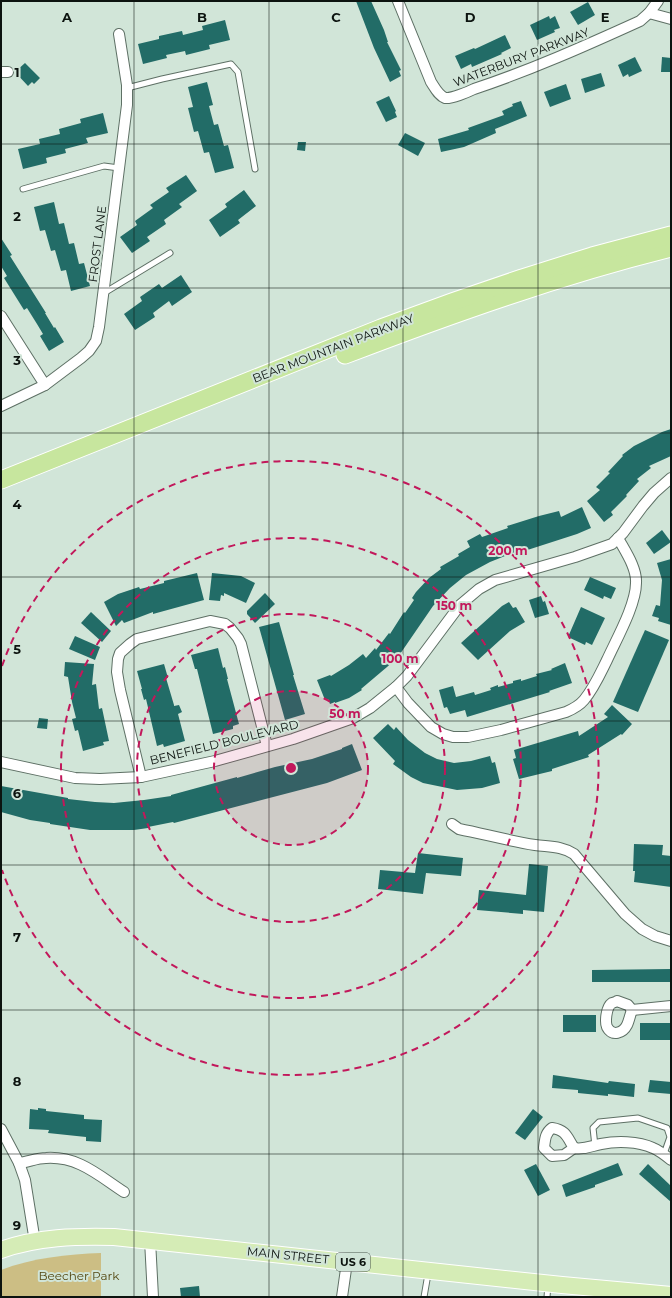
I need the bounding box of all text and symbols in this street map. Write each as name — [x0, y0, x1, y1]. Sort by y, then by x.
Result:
text: A — [61, 9, 73, 25]
text: B — [197, 9, 207, 25]
text: C — [331, 9, 341, 25]
text: D — [465, 9, 476, 25]
text: E — [601, 9, 610, 25]
street label: WATERBURY PARKWAY — [451, 24, 591, 90]
text: 1 — [14, 64, 20, 80]
street label: FROST LANE — [85, 205, 109, 283]
text: 2 — [13, 208, 21, 224]
street label: BEAR MOUNTAIN PARKWAY — [250, 310, 416, 386]
text: 3 — [12, 352, 21, 368]
text: 4 — [13, 496, 22, 512]
text: 200 m — [488, 543, 528, 558]
text: 150 m — [436, 598, 472, 613]
text: 5 — [13, 641, 21, 657]
text: 100 m — [382, 651, 418, 666]
text: 50 m — [329, 706, 361, 721]
street label: BENEFIELD BOULEVARD — [148, 716, 300, 768]
centre of rings — [284, 761, 298, 775]
text: 6 — [13, 785, 22, 801]
text: 7 — [13, 929, 21, 945]
text: 8 — [13, 1073, 22, 1089]
text: 9 — [13, 1217, 21, 1233]
street label: MAIN STREET — [246, 1243, 330, 1267]
road number: US 6 — [336, 1253, 370, 1271]
park label: Beecher Park — [39, 1268, 120, 1283]

